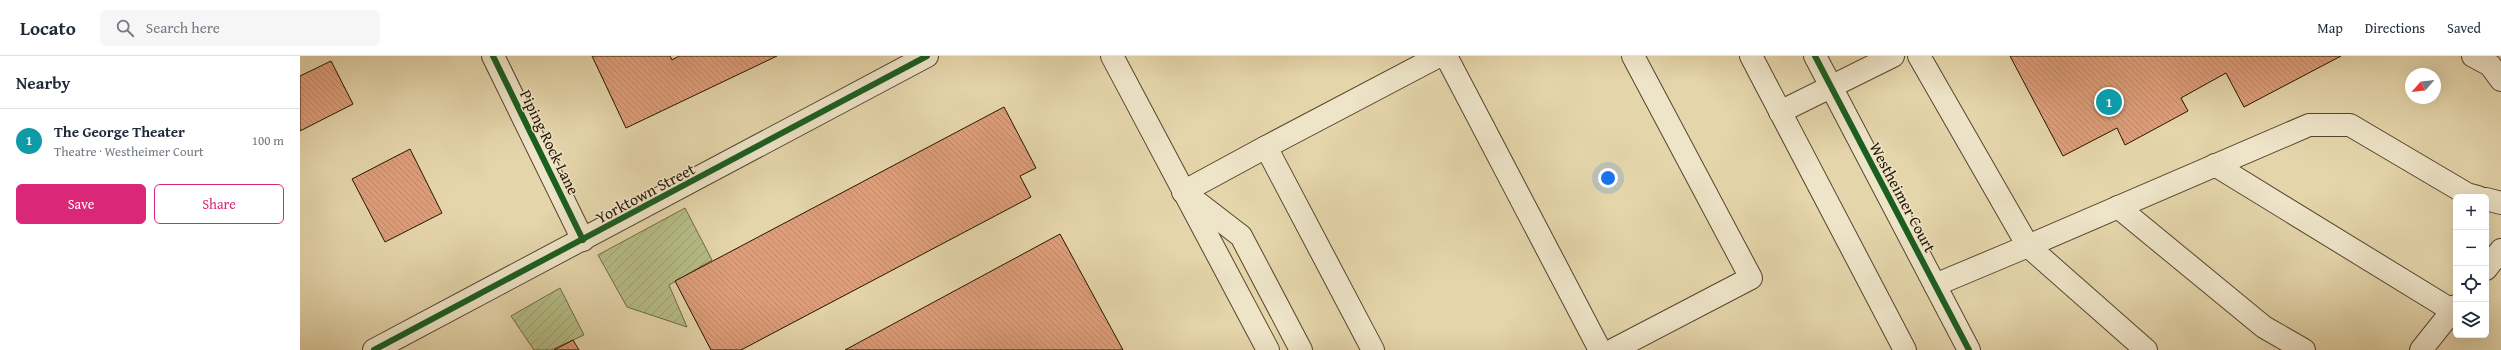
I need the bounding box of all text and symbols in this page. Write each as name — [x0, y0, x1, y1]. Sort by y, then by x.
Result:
search box — [100, 10, 380, 46]
text: Locato — [20, 14, 76, 42]
icon: search — [114, 17, 136, 39]
text: Search here — [146, 17, 220, 38]
text: Map — [2317, 18, 2343, 38]
text: Directions — [2365, 18, 2425, 38]
text: Saved — [2447, 18, 2481, 38]
north arrow — [2405, 68, 2441, 104]
text: Nearby — [16, 70, 70, 95]
street label: Piping Rock Lane — [514, 85, 586, 199]
pin: 1 — [2096, 87, 2122, 117]
text: The George Theater — [54, 121, 185, 142]
text: 1 — [26, 131, 32, 150]
text: 100 m — [252, 131, 284, 150]
street label: Westheimer Court — [1864, 138, 1942, 257]
text: Theatre · Westheimer Court — [54, 142, 204, 161]
street label: Yorktown Street — [591, 157, 699, 229]
your location — [1598, 168, 1618, 188]
button: Save — [16, 184, 146, 224]
button: Share — [154, 184, 284, 224]
map controls — [2453, 194, 2489, 338]
button: + — [2453, 194, 2489, 230]
button: − — [2453, 230, 2489, 266]
button: locate — [2453, 266, 2489, 302]
button: layers — [2453, 302, 2489, 338]

